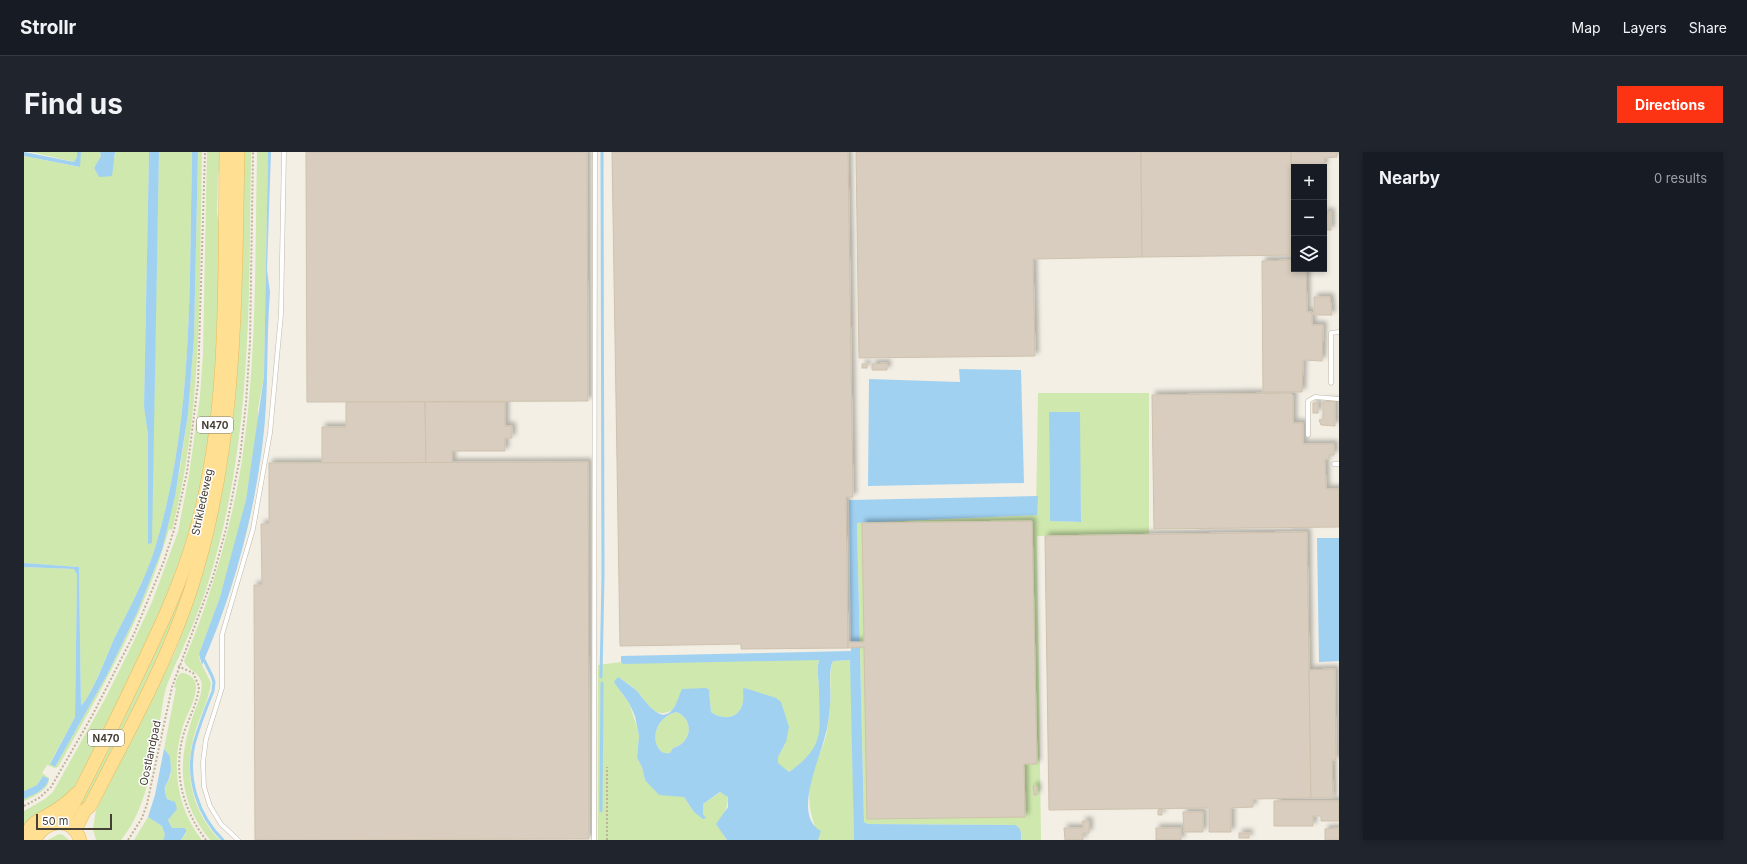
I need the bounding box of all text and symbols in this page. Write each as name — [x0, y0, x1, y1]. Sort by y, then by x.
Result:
text: Strollr — [20, 16, 76, 39]
text: Map — [1572, 19, 1601, 36]
text: Layers — [1623, 19, 1667, 36]
text: Share — [1689, 19, 1727, 36]
button: Directions — [1617, 86, 1723, 123]
text: Find us — [24, 87, 123, 121]
map controls — [1291, 164, 1327, 272]
button: + — [1291, 164, 1327, 200]
text: Nearby — [1379, 168, 1440, 188]
text: 0 results — [1654, 170, 1707, 186]
button: − — [1291, 200, 1327, 236]
button: layers — [1291, 236, 1327, 272]
road number: N470 — [197, 417, 233, 433]
street label: Strikledeweg — [188, 467, 216, 537]
street label: Oostlandpad — [136, 719, 164, 787]
road number: N470 — [88, 730, 124, 746]
scale bar — [36, 812, 112, 831]
text: 50 m — [42, 814, 68, 828]

